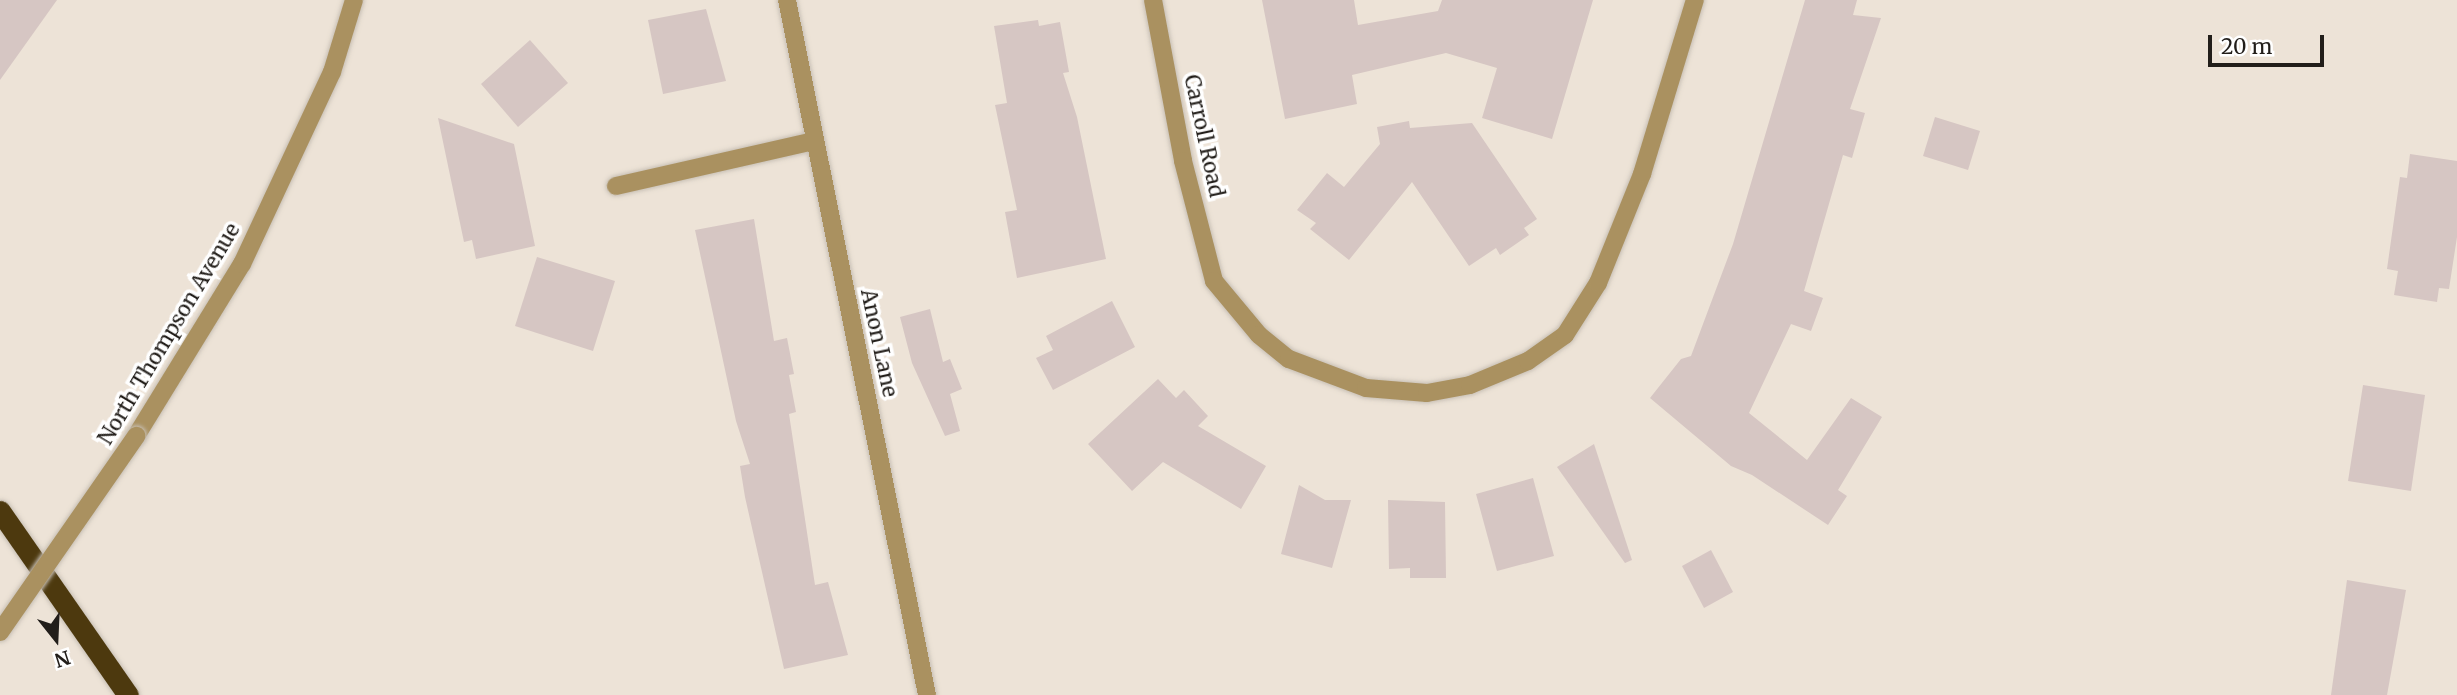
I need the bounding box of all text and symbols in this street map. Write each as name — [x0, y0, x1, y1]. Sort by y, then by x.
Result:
scale bar — [2212, 21, 2328, 65]
text: 20 m — [2221, 33, 2272, 60]
street label: Carroll Road — [1179, 72, 1229, 200]
street label: North Thompson Avenue — [93, 219, 245, 449]
street label: Anon Lane — [855, 287, 903, 399]
north arrow — [21, 604, 91, 674]
text: N — [52, 645, 73, 673]

